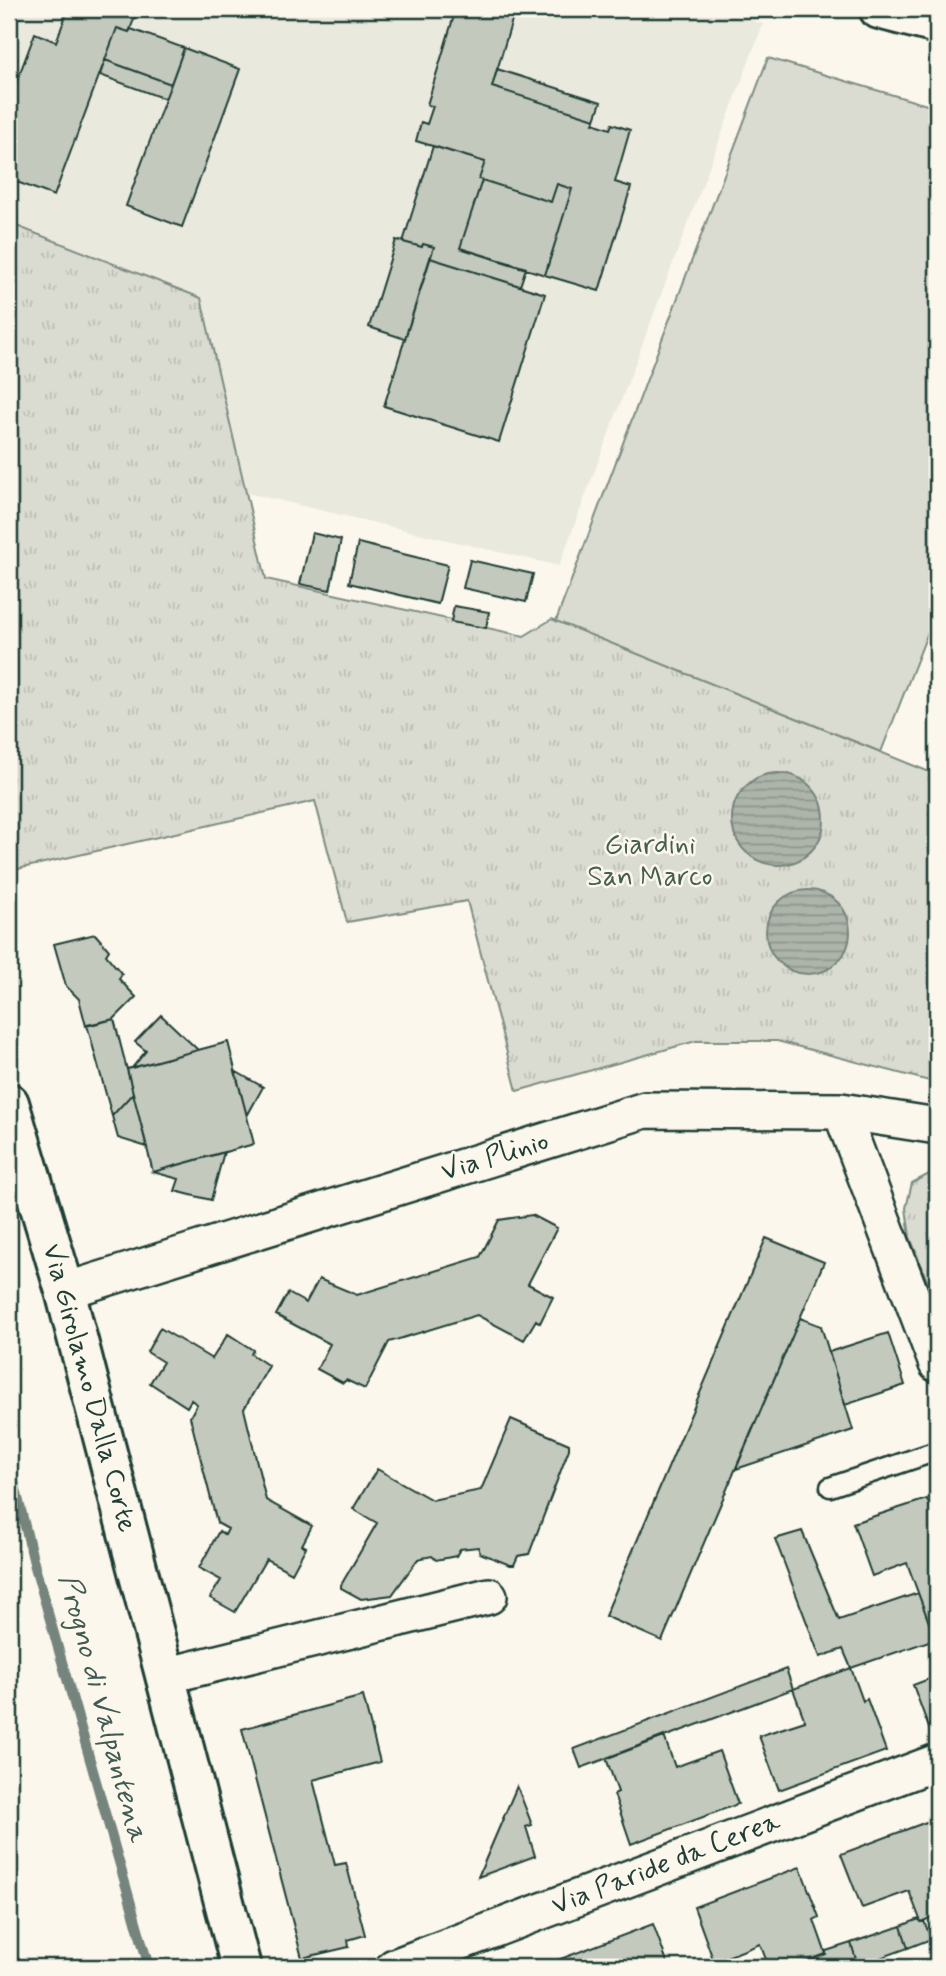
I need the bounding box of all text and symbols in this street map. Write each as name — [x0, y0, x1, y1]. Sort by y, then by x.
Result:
park label: Giardini San Marco — [587, 827, 713, 896]
street label: Via Plinio — [437, 1123, 553, 1191]
street label: Via Girolamo Dalla Corte — [33, 1240, 145, 1536]
water label: Progno di Valpantena — [48, 1570, 158, 1847]
street label: Via Paride da Cerea — [547, 1803, 786, 1925]

